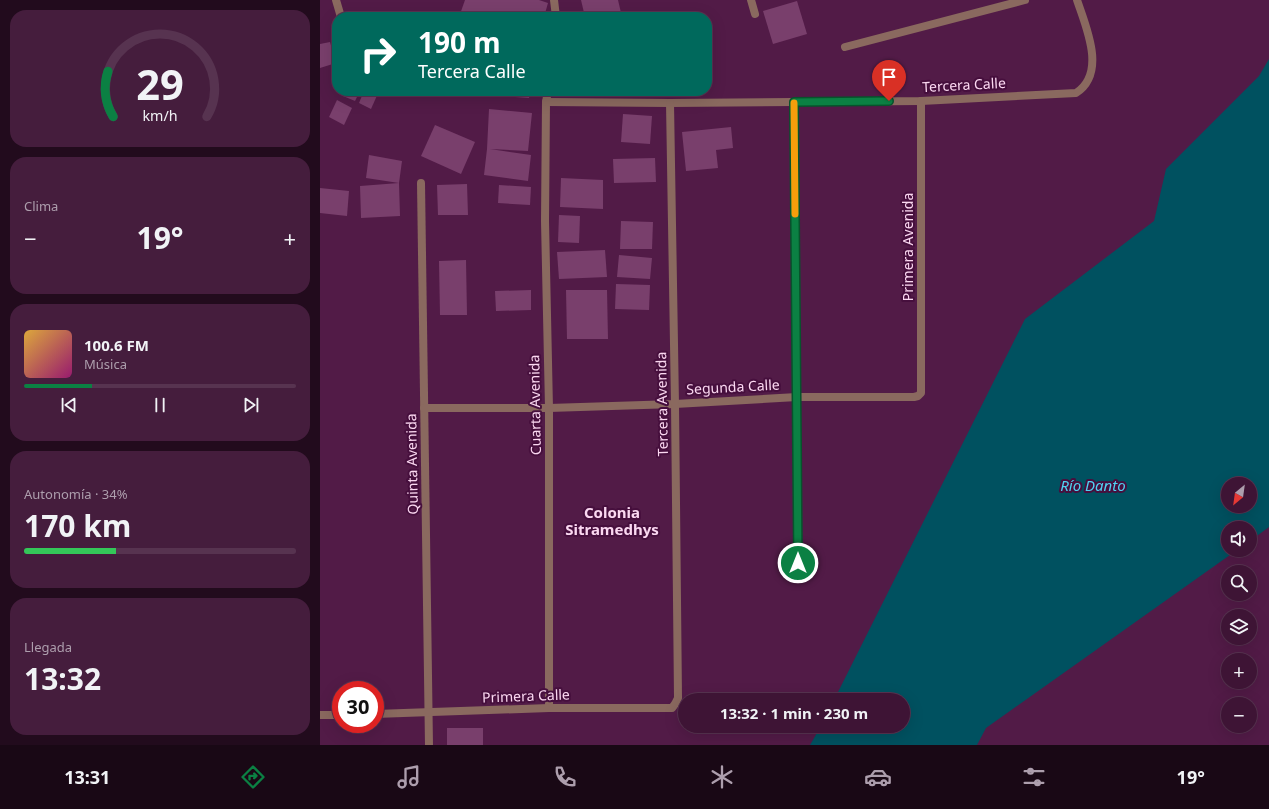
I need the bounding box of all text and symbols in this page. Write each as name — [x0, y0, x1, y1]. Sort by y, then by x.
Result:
text: 190 m — [418, 23, 501, 61]
icon: right — [352, 28, 404, 80]
text: 29 — [136, 55, 184, 111]
text: Tercera Calle — [418, 59, 526, 83]
pin — [872, 60, 906, 101]
icon: arrive — [878, 66, 900, 88]
street label: Tercera Calle — [922, 73, 1006, 96]
text: km/h — [142, 105, 178, 124]
street label: Primera Avenida — [898, 193, 917, 301]
text: Clima — [24, 197, 58, 215]
text: 19° — [136, 217, 184, 258]
text: − — [24, 223, 37, 253]
text: + — [283, 223, 296, 253]
text: 100.6 FM — [84, 335, 149, 355]
street label: Tercera Avenida — [651, 352, 672, 456]
text: Música — [84, 355, 127, 373]
street label: Cuarta Avenida — [524, 355, 545, 455]
street label: Segunda Calle — [686, 375, 780, 398]
icon: previous — [58, 394, 80, 416]
icon: pause — [149, 394, 171, 416]
icon: next — [240, 394, 262, 416]
street label: Quinta Avenida — [401, 413, 422, 515]
water label: Río Danto — [1060, 475, 1126, 495]
north arrow — [1221, 477, 1257, 513]
map controls — [1221, 477, 1257, 733]
text: Autonomía · 34% — [24, 485, 128, 503]
district label: Colonia Sitramedhys — [565, 502, 659, 539]
text: 170 km — [24, 505, 131, 546]
button: sound — [1221, 521, 1257, 557]
position arrow — [777, 542, 819, 584]
button: search — [1221, 565, 1257, 601]
button: layers — [1221, 609, 1257, 645]
text: Llegada — [24, 638, 72, 656]
button: + — [1221, 653, 1257, 689]
text: 13:32 — [24, 658, 101, 699]
speed limit sign: 30 — [332, 681, 384, 733]
street label: Primera Calle — [482, 684, 570, 707]
button: − — [1221, 697, 1257, 733]
text: 13:32 · 1 min · 230 m — [720, 703, 868, 723]
icon: directions — [239, 763, 267, 791]
icon: music — [395, 763, 423, 791]
icon: phone — [551, 763, 579, 791]
icon: climate — [708, 763, 736, 791]
icon: car — [864, 763, 892, 791]
icon: filters — [1020, 763, 1048, 791]
text: 13:31 — [64, 765, 110, 789]
text: 19° — [1177, 765, 1205, 789]

